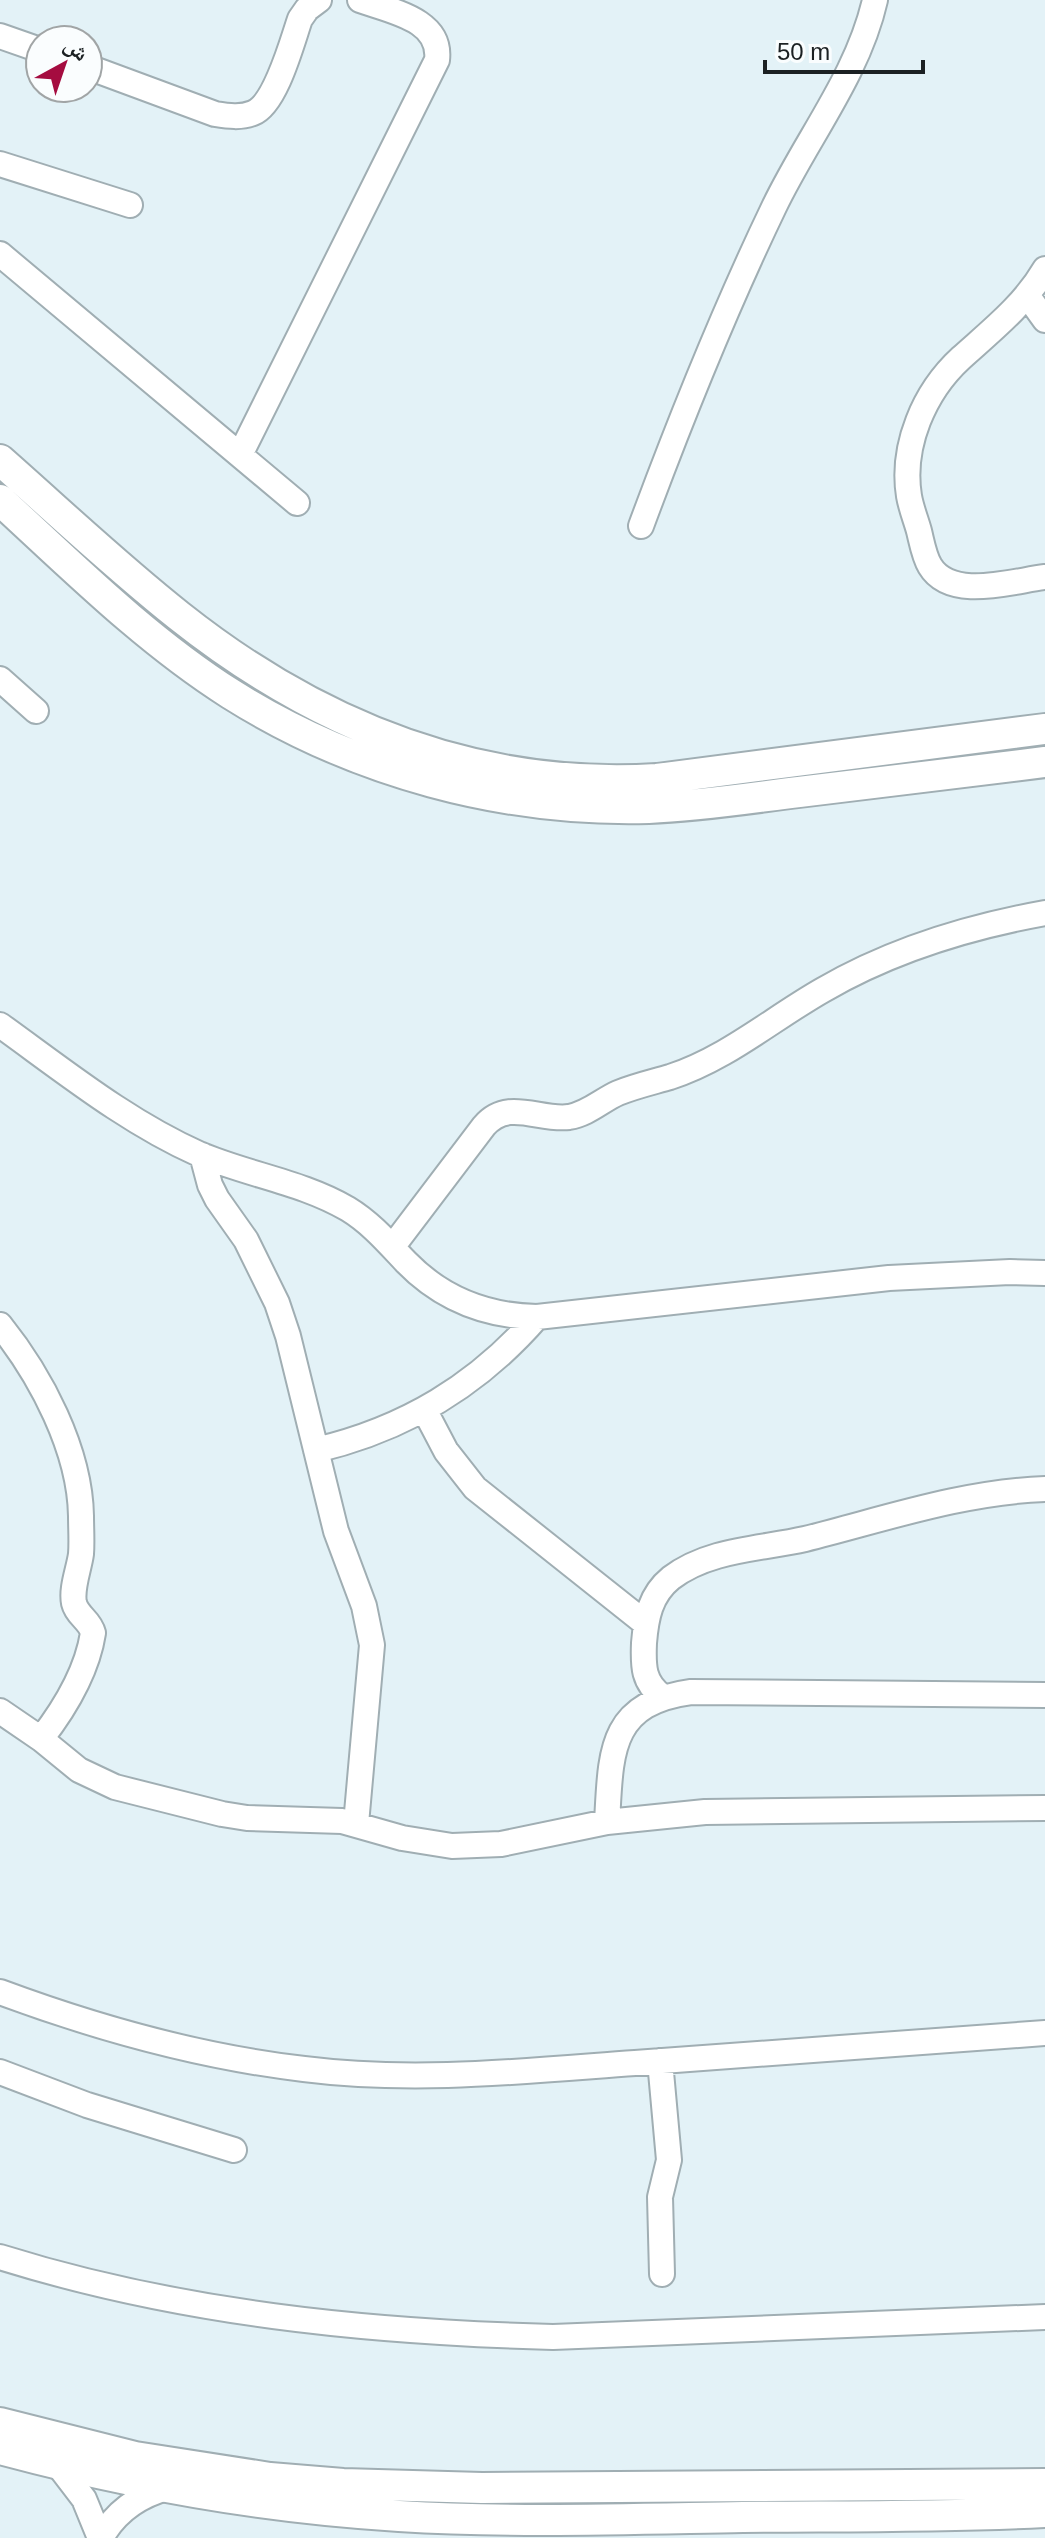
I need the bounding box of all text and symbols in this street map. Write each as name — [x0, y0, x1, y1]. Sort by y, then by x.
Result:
north arrow — [24, 24, 104, 104]
scale bar — [765, 24, 923, 74]
text: ش — [59, 32, 94, 67]
text: 50 m — [777, 38, 830, 65]

